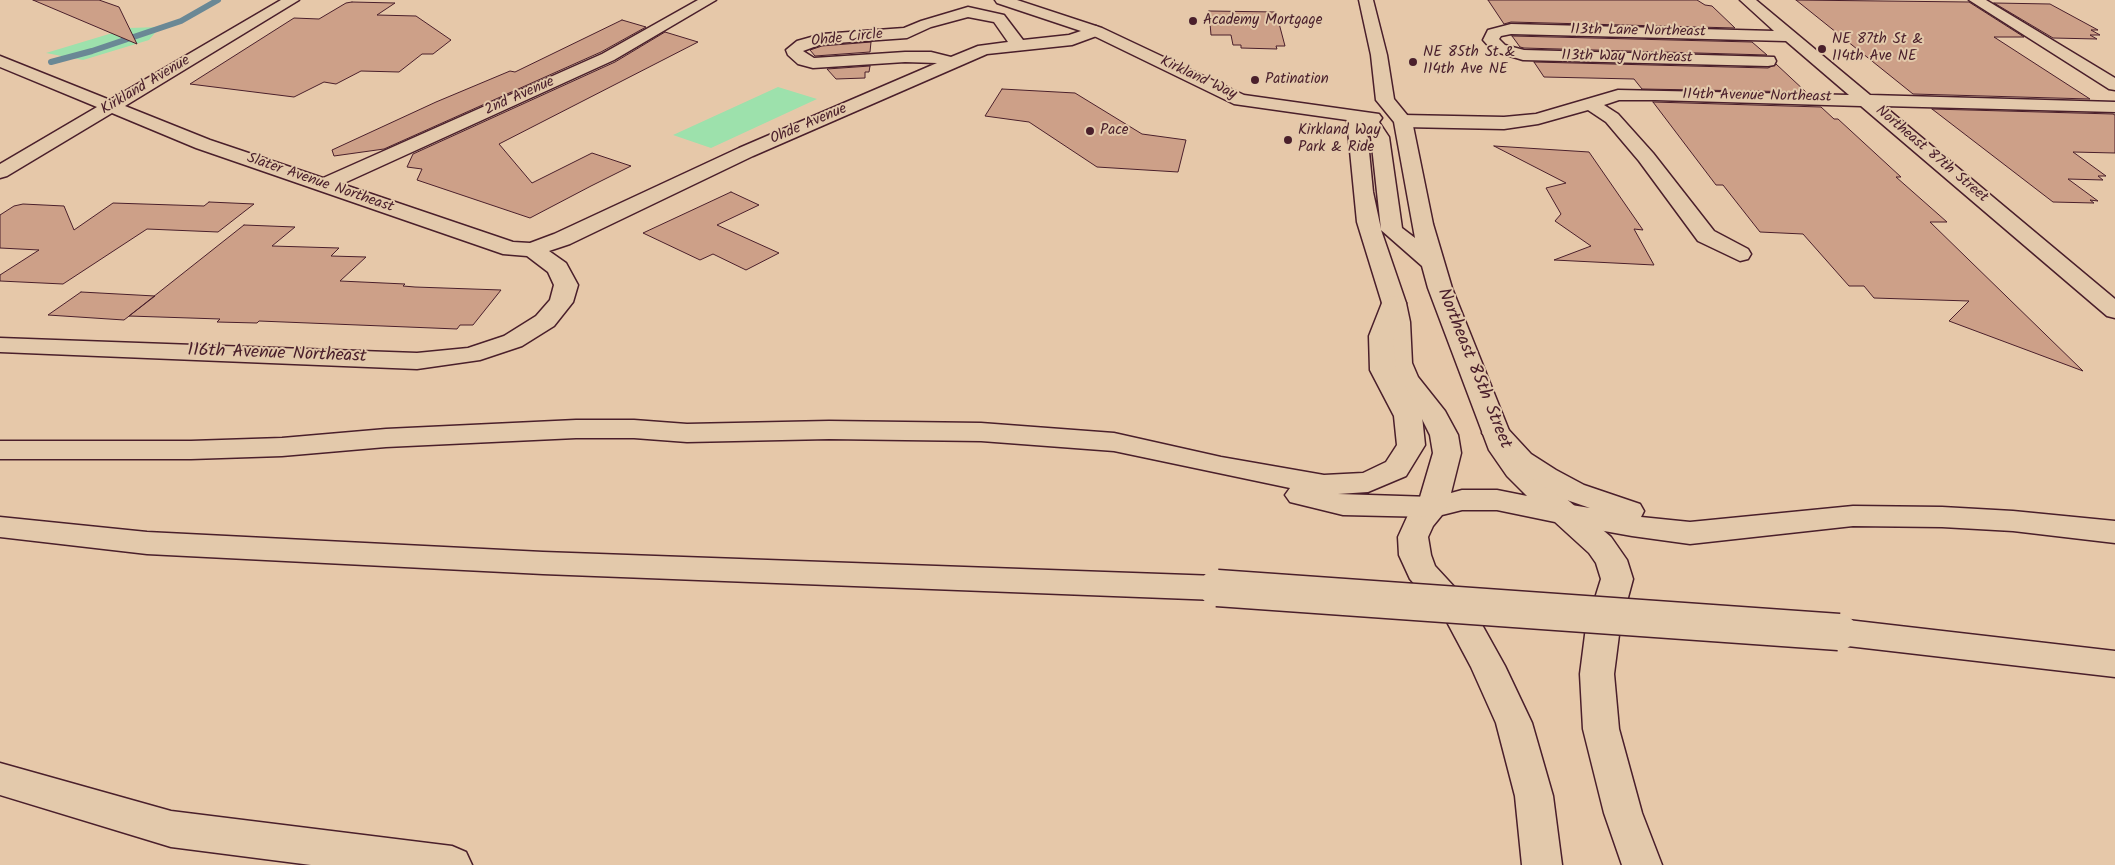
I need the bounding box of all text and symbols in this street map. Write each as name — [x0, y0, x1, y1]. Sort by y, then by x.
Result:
place label: Academy Mortgage — [1203, 12, 1322, 30]
marker: Academy Mortgage — [1187, 15, 1199, 27]
street label: 113th Lane Northeast — [1570, 22, 1706, 42]
street label: Ohde Circle — [810, 26, 884, 52]
place label: NE 87th St & 114th Ave NE — [1832, 31, 1923, 66]
marker: NE 87th St & 114th Ave NE — [1816, 43, 1828, 55]
place label: NE 85th St & 114th Ave NE — [1423, 44, 1515, 79]
street label: 113th Way Northeast — [1561, 48, 1693, 68]
street label: Kirkland Avenue — [98, 52, 194, 120]
street label: Kirkland Way — [1157, 53, 1239, 105]
marker: NE 85th St & 114th Ave NE — [1407, 56, 1419, 68]
place label: Patination — [1265, 71, 1329, 89]
street label: 2nd Avenue — [482, 74, 558, 120]
marker: Patination — [1249, 74, 1261, 86]
street label: 114th Avenue Northeast — [1682, 87, 1832, 107]
street label: Ohde Avenue — [768, 101, 850, 149]
street label: Northeast 87th Street — [1871, 103, 1991, 207]
place label: Pace — [1100, 122, 1129, 140]
place label: Kirkland Way Park & Ride — [1298, 122, 1380, 157]
marker: Pace — [1084, 125, 1096, 137]
marker: Kirkland Way Park & Ride — [1282, 134, 1294, 146]
street label: Slater Avenue Northeast — [244, 150, 396, 218]
street label: Northeast 85th Street — [1431, 286, 1515, 452]
street label: 116th Avenue Northeast — [187, 341, 367, 369]

